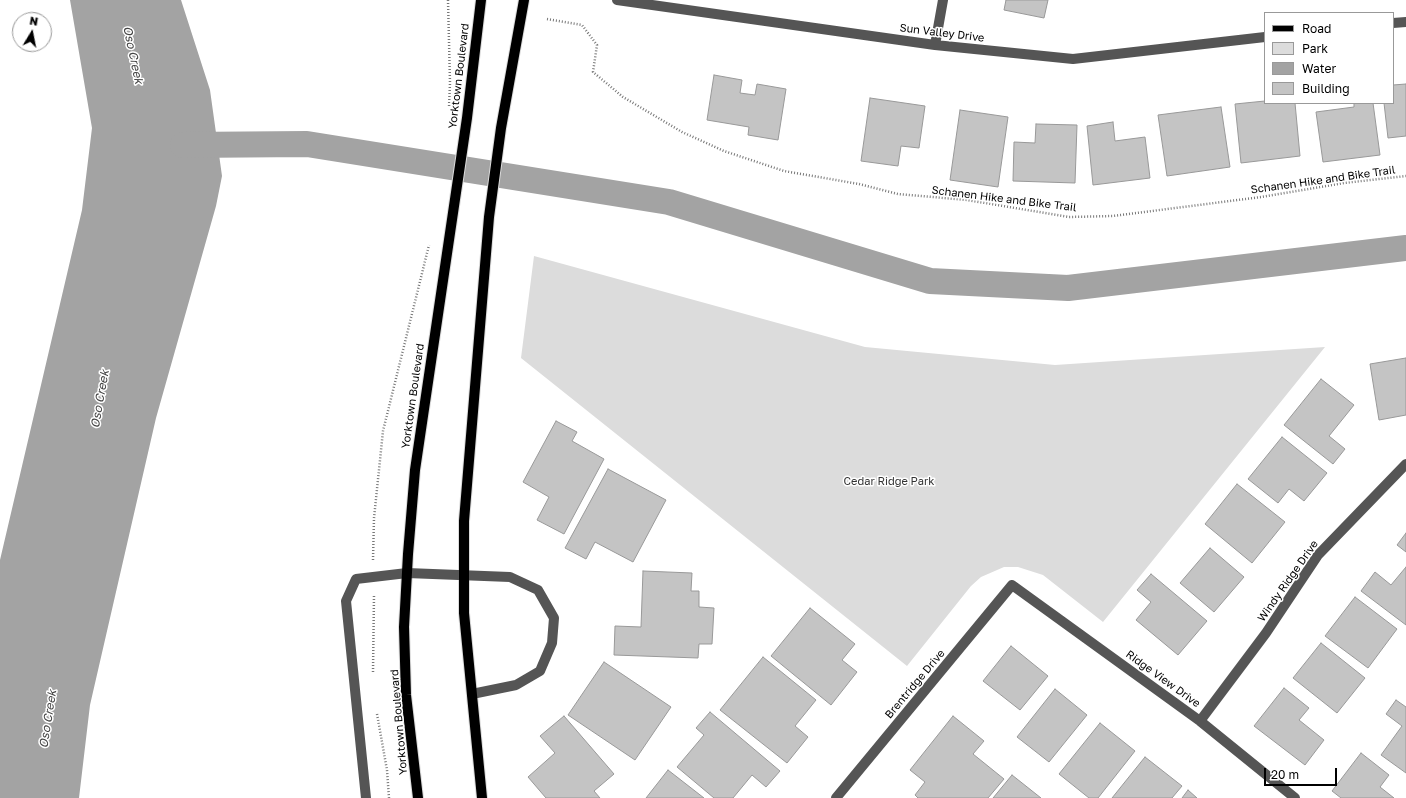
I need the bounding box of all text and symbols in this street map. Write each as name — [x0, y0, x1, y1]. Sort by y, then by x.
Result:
north arrow — [12, 12, 52, 52]
legend — [1264, 12, 1394, 104]
text: N — [29, 14, 39, 28]
street label: Sun Valley Drive — [899, 21, 985, 45]
text: Road — [1302, 21, 1331, 36]
street label: Yorktown Boulevard — [446, 23, 472, 129]
water label: Oso Creek — [120, 25, 146, 85]
text: Park — [1302, 41, 1328, 56]
text: Water — [1302, 61, 1336, 76]
text: Building — [1302, 81, 1350, 96]
street label: Schanen Hike and Bike Trail — [1250, 163, 1396, 197]
street label: Schanen Hike and Bike Trail — [931, 184, 1077, 214]
street label: Yorktown Boulevard — [399, 343, 427, 449]
water label: Oso Creek — [88, 369, 112, 429]
park label: Cedar Ridge Park — [844, 475, 934, 489]
street label: Windy Ridge Drive — [1255, 538, 1321, 624]
street label: Brentridge Drive — [882, 647, 948, 721]
street label: Ridge View Drive — [1123, 648, 1203, 710]
street label: Yorktown Boulevard — [388, 669, 410, 775]
water label: Oso Creek — [36, 689, 60, 749]
scale bar — [1266, 760, 1339, 786]
text: 20 m — [1271, 767, 1299, 782]

